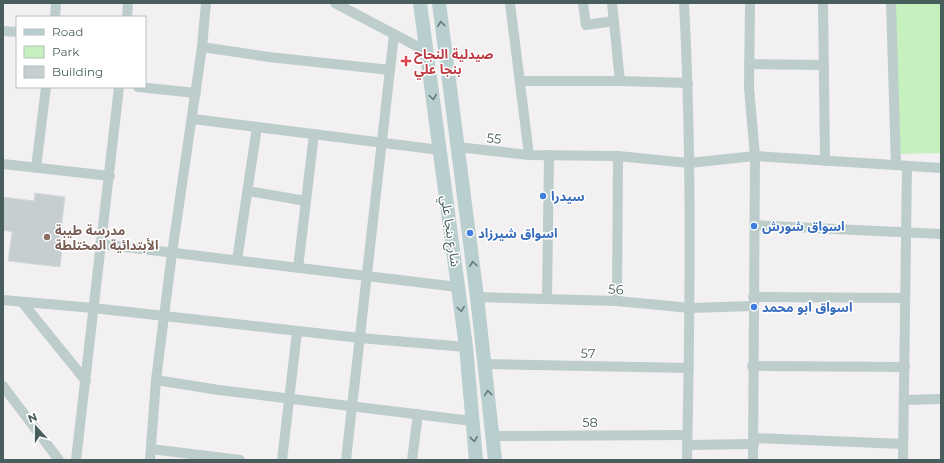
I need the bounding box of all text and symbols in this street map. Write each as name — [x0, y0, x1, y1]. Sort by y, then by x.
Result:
legend — [16, 16, 146, 88]
one-way arrow — [437, 21, 446, 27]
text: Road — [52, 24, 83, 39]
text: Park — [52, 44, 80, 59]
place label: صيدلية النجاح بنجا علي — [414, 46, 494, 80]
marker: صيدلية النجاح بنجا علي — [401, 56, 411, 66]
text: Building — [52, 64, 103, 79]
one-way arrow — [428, 94, 437, 100]
street label: 55 — [486, 129, 502, 147]
place label: سيدرا — [551, 188, 585, 204]
marker: سيدرا — [538, 191, 548, 201]
street label: شارع بنجا علي — [435, 194, 464, 268]
place label: اسواق شورش — [762, 218, 845, 234]
marker: اسواق شورش — [749, 221, 759, 231]
place label: مدرسة طيبة الأبتدائية المختلطة — [55, 222, 158, 253]
place label: اسواق شيرزاد — [478, 225, 558, 241]
marker: اسواق شيرزاد — [465, 228, 475, 238]
marker: مدرسة طيبة الأبتدائية المختلطة — [42, 232, 52, 242]
one-way arrow — [469, 261, 478, 267]
street label: 56 — [608, 281, 624, 297]
place label: اسواق ابو محمد — [762, 299, 853, 315]
marker: اسواق ابو محمد — [749, 302, 759, 312]
one-way arrow — [456, 306, 465, 312]
street label: 57 — [580, 345, 596, 361]
one-way arrow — [484, 390, 493, 396]
north arrow — [16, 407, 56, 447]
text: N — [26, 410, 39, 426]
street label: 58 — [582, 414, 598, 430]
one-way arrow — [469, 436, 478, 442]

